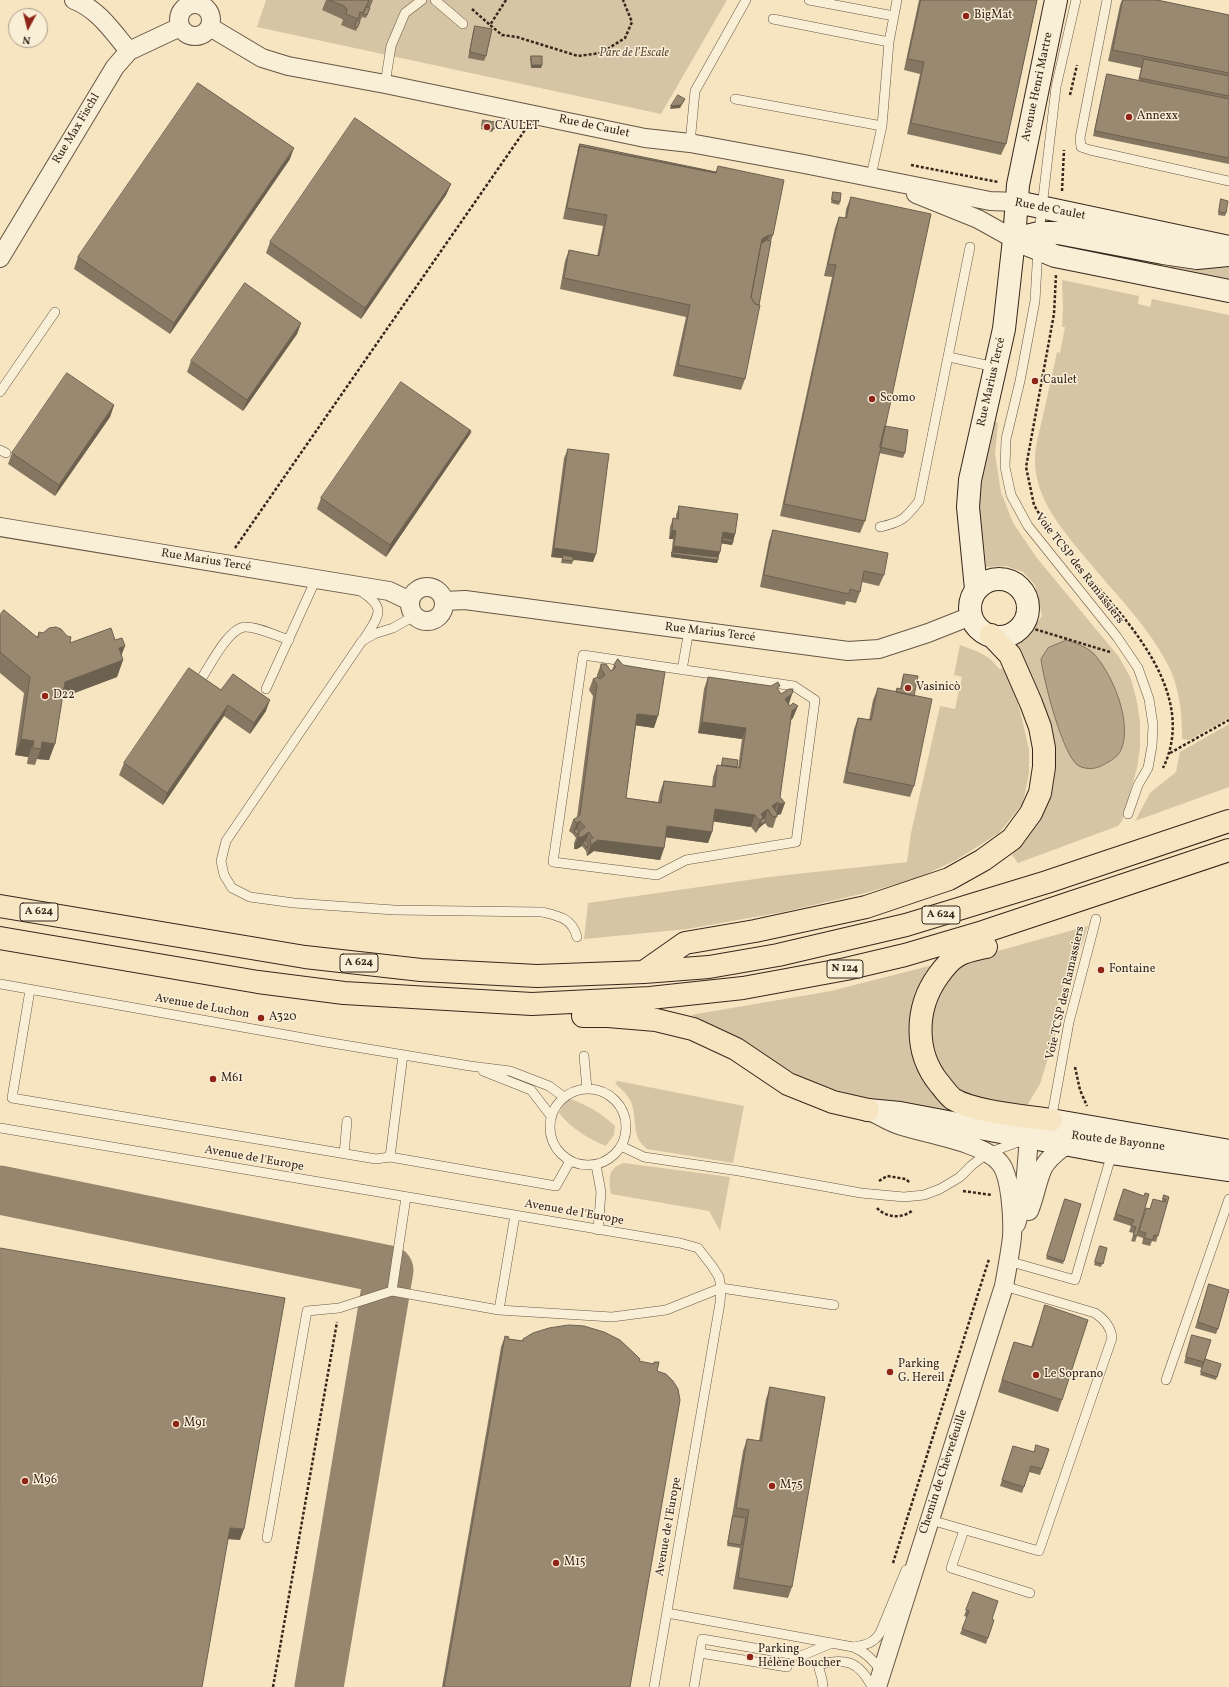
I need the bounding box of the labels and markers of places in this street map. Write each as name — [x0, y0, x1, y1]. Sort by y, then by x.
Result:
place label: BigMat — [974, 9, 1012, 23]
marker: BigMat — [961, 11, 971, 21]
place label: Annexx — [1137, 110, 1178, 124]
marker: Annexx — [1124, 112, 1134, 122]
place label: CAULET — [495, 120, 539, 134]
marker: CAULET — [482, 122, 492, 132]
place label: Caulet — [1043, 374, 1077, 388]
marker: Caulet — [1030, 376, 1040, 386]
place label: Scomo — [880, 392, 915, 406]
marker: Scomo — [867, 394, 877, 404]
place label: Vasinicò — [916, 681, 960, 695]
marker: Vasinicò — [903, 683, 913, 693]
place label: D22 — [53, 689, 75, 703]
marker: D22 — [40, 691, 50, 701]
place label: Fontaine — [1109, 963, 1155, 977]
marker: Fontaine — [1096, 965, 1106, 975]
place label: A320 — [269, 1011, 297, 1025]
marker: A320 — [256, 1013, 266, 1023]
place label: M61 — [221, 1072, 243, 1086]
marker: M61 — [208, 1074, 218, 1084]
place label: Parking G. Hereil — [898, 1358, 945, 1386]
marker: Parking G. Hereil — [885, 1367, 895, 1377]
place label: Le Soprano — [1044, 1368, 1103, 1382]
marker: Le Soprano — [1031, 1370, 1041, 1380]
place label: M91 — [184, 1417, 206, 1431]
marker: M91 — [171, 1419, 181, 1429]
place label: M96 — [33, 1474, 57, 1488]
marker: M96 — [20, 1476, 30, 1486]
place label: M75 — [780, 1479, 803, 1493]
marker: M75 — [767, 1481, 777, 1491]
place label: M15 — [564, 1556, 586, 1570]
marker: M15 — [551, 1558, 561, 1568]
place label: Parking Hélène Boucher — [758, 1643, 841, 1671]
marker: Parking Hélène Boucher — [745, 1652, 755, 1662]

